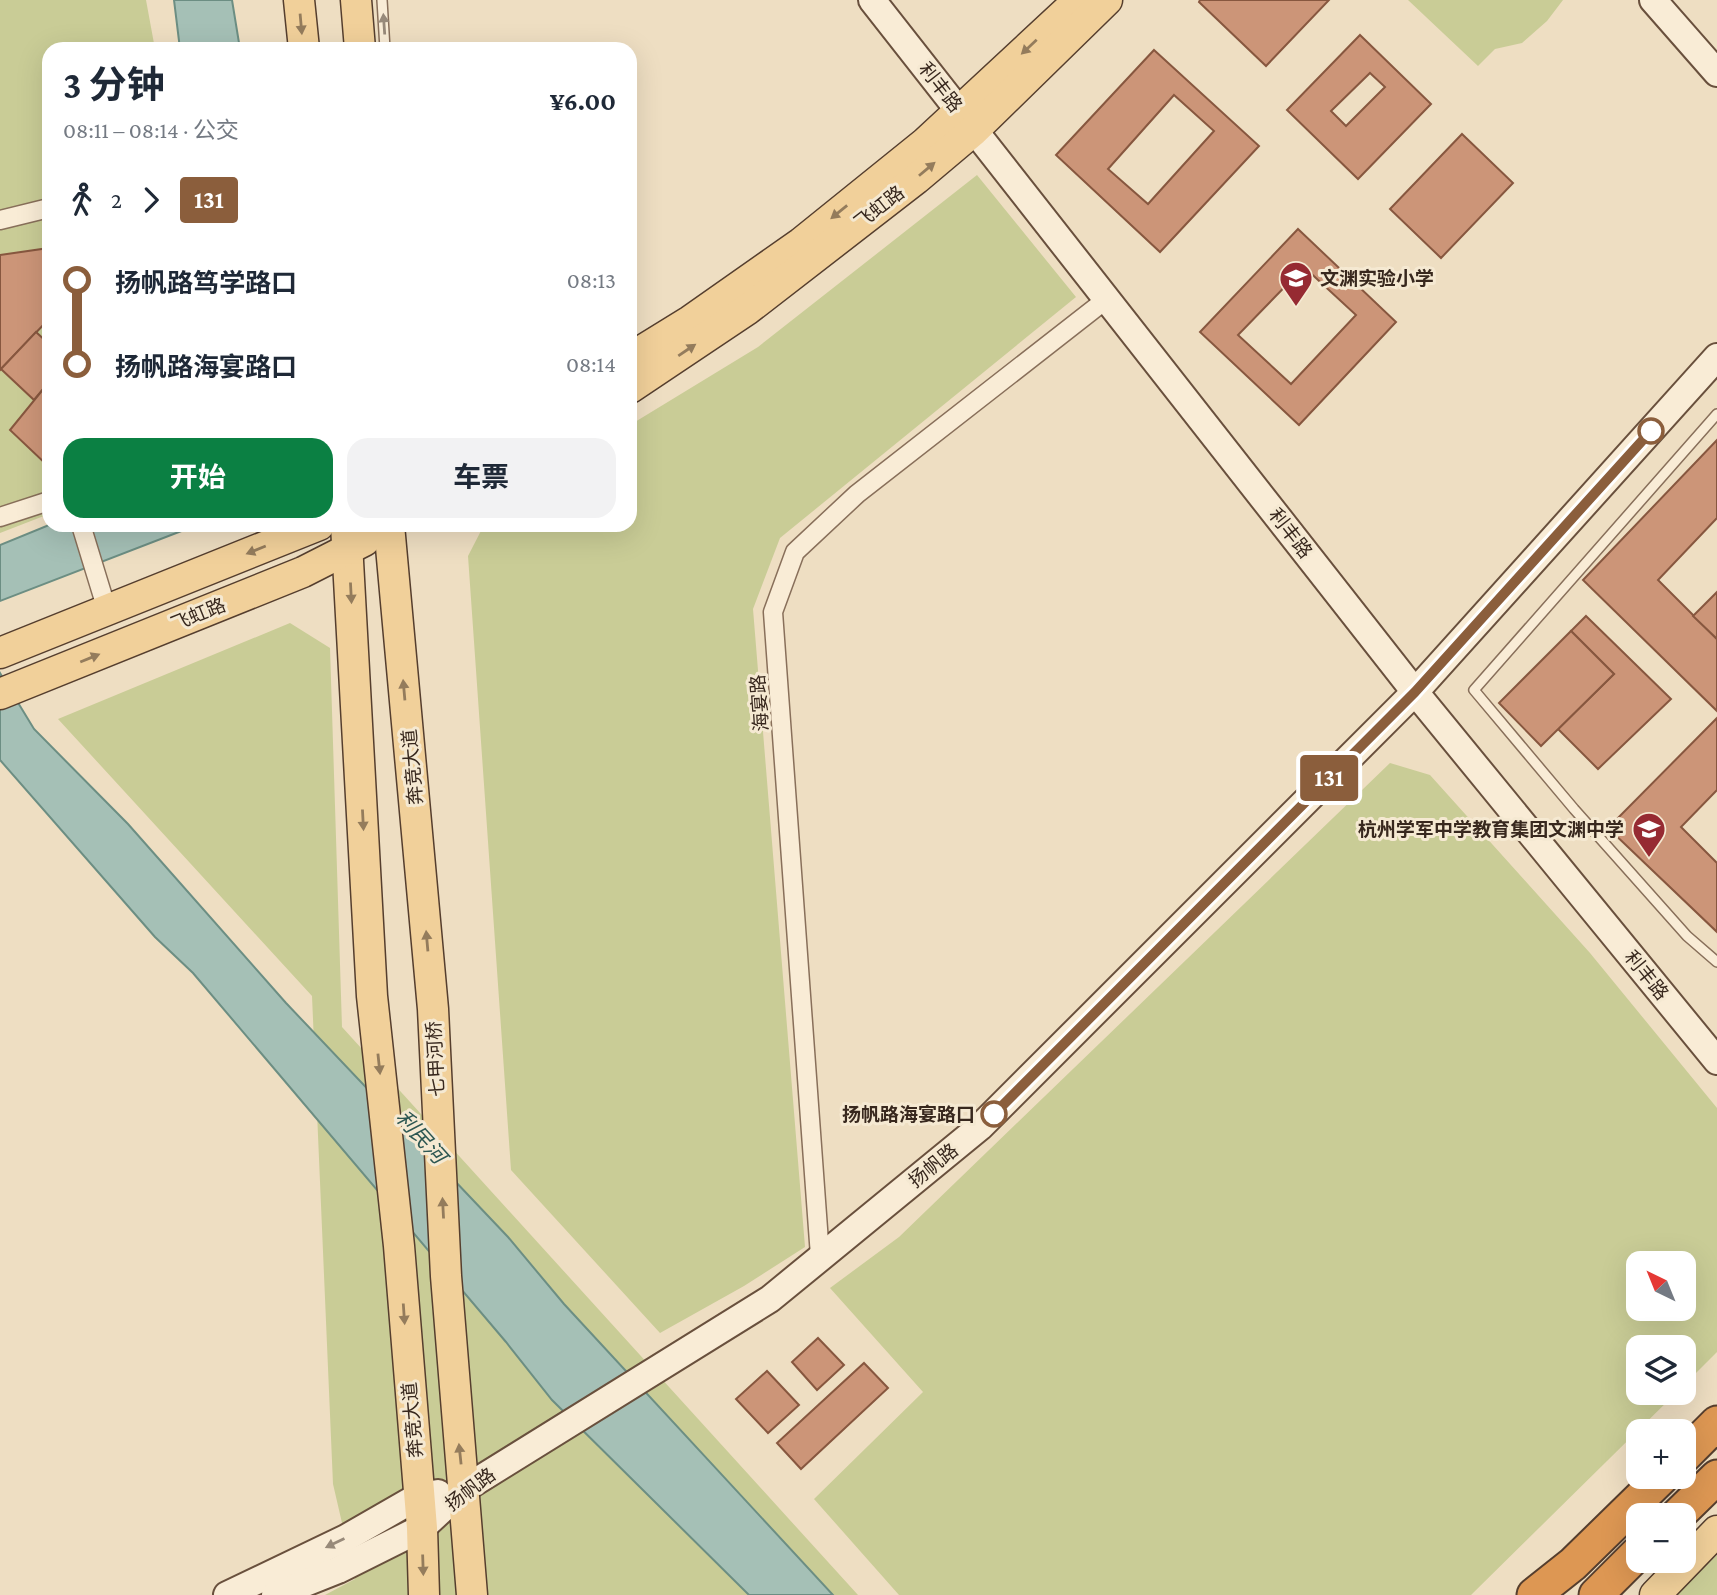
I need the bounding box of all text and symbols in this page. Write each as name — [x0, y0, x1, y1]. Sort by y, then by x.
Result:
one-way arrow — [378, 13, 389, 35]
one-way arrow — [296, 14, 307, 36]
one-way arrow — [1021, 38, 1038, 54]
street label: 利丰路 — [915, 58, 966, 116]
text: 3 分钟 — [63, 64, 165, 106]
text: ¥6.00 — [550, 87, 616, 116]
text: 08:11 – 08:14 · 公交 — [63, 117, 239, 143]
one-way arrow — [918, 162, 936, 177]
icon: walk — [63, 181, 101, 219]
icon: forward — [132, 181, 170, 219]
street label: 飞虹路 — [850, 182, 908, 233]
text: 131 — [194, 186, 224, 213]
text: 2 — [111, 187, 122, 213]
one-way arrow — [831, 205, 849, 220]
school or university icon: 文渊实验小学 — [1277, 259, 1315, 308]
text: 08:13 — [567, 267, 616, 293]
place label: 文渊实验小学 — [1320, 268, 1434, 289]
text: 扬帆路笃学路口 — [115, 269, 297, 298]
one-way arrow — [678, 343, 696, 357]
text: 08:14 — [566, 351, 616, 377]
text: 扬帆路海宴路口 — [115, 353, 297, 382]
unlabelled marker — [1638, 418, 1664, 444]
button: 开始 — [63, 438, 333, 518]
button: 车票 — [347, 438, 616, 518]
street label: 利丰路 — [1265, 504, 1316, 562]
one-way arrow — [245, 545, 266, 556]
one-way arrow — [345, 582, 356, 604]
street label: 飞虹路 — [168, 594, 229, 635]
one-way arrow — [79, 652, 100, 663]
street label: 海宴路 — [747, 674, 772, 732]
one-way arrow — [399, 679, 410, 701]
street label: 奔竞大道 — [399, 728, 426, 806]
line badge: 131 — [1289, 755, 1369, 801]
text: 131 — [1314, 764, 1344, 791]
one-way arrow — [357, 810, 368, 832]
school or university icon: 杭州学军中学教育集团文渊中学 — [1630, 810, 1668, 859]
place label: 杭州学军中学教育集团文渊中学 — [1358, 819, 1624, 840]
one-way arrow — [421, 930, 432, 952]
street label: 利丰路 — [1621, 947, 1673, 1004]
street label: 七甲河桥 — [423, 1020, 448, 1097]
one-way arrow — [374, 1053, 385, 1075]
marker: 扬帆路海宴路口 — [981, 1101, 1007, 1127]
place label: 扬帆路海宴路口 — [842, 1104, 975, 1125]
water label: 利民河 — [391, 1106, 454, 1171]
street label: 扬帆路 — [905, 1139, 962, 1191]
one-way arrow — [437, 1196, 448, 1218]
north arrow — [1626, 1251, 1696, 1321]
map controls — [1626, 1251, 1696, 1573]
one-way arrow — [399, 1303, 410, 1325]
button: layers — [1626, 1335, 1696, 1405]
street label: 奔竞大道 — [399, 1381, 426, 1459]
button: + — [1626, 1419, 1696, 1489]
one-way arrow — [455, 1443, 466, 1465]
street label: 扬帆路 — [441, 1464, 499, 1515]
button: − — [1626, 1503, 1696, 1573]
one-way arrow — [325, 1537, 345, 1549]
one-way arrow — [418, 1554, 429, 1576]

